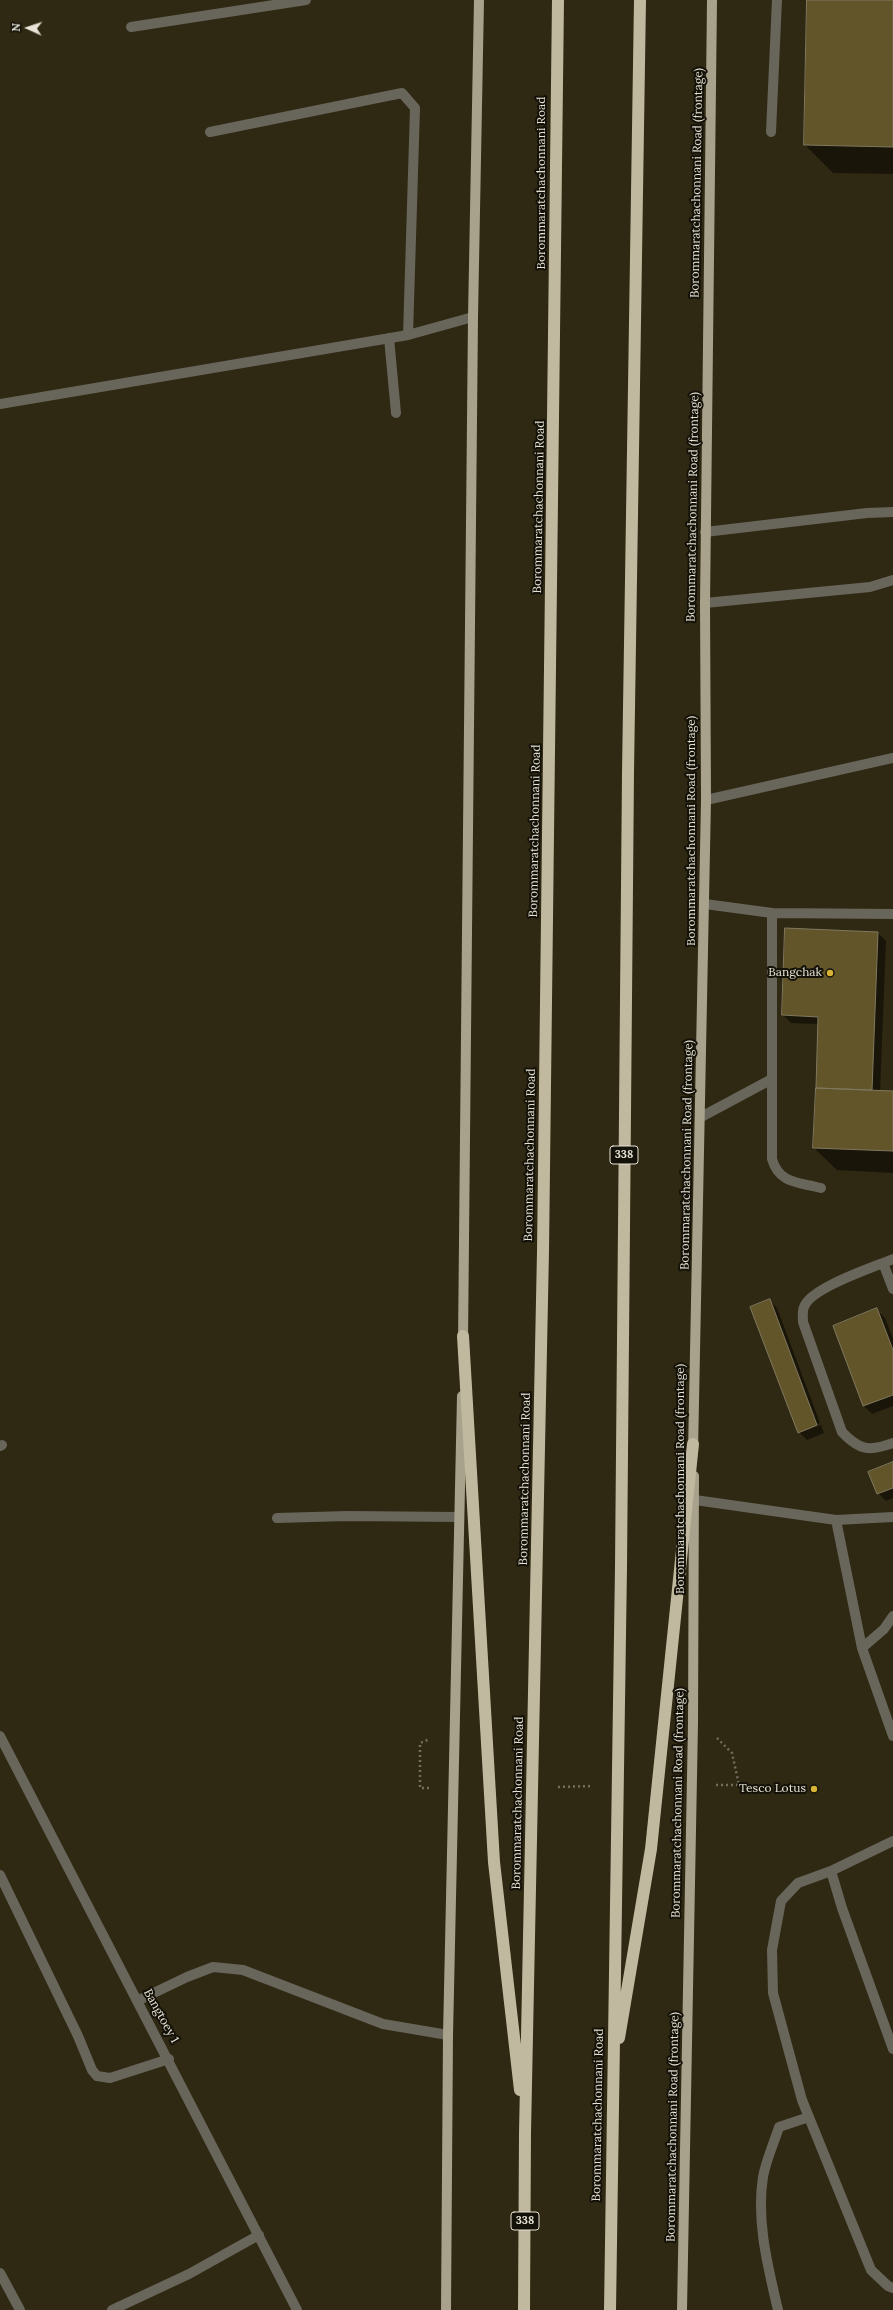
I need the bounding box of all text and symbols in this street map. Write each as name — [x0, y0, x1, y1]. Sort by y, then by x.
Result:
north arrow — [8, 8, 48, 48]
text: N — [9, 23, 23, 32]
street label: Borommaratchachonnani Road (frontage) — [688, 68, 706, 298]
street label: Borommaratchachonnani Road — [535, 97, 549, 269]
street label: Borommaratchachonnani Road (frontage) — [684, 392, 702, 622]
street label: Borommaratchachonnani Road — [530, 420, 548, 594]
street label: Borommaratchachonnani Road (frontage) — [685, 716, 699, 946]
street label: Borommaratchachonnani Road — [526, 744, 544, 918]
place label: Bangchak — [768, 966, 822, 980]
marker: Bangchak — [825, 968, 835, 978]
street label: Borommaratchachonnani Road (frontage) — [678, 1040, 696, 1270]
street label: Borommaratchachonnani Road — [521, 1068, 539, 1242]
road number: 338 — [610, 1146, 638, 1164]
street label: Borommaratchachonnani Road (frontage) — [674, 1364, 688, 1594]
street label: Borommaratchachonnani Road — [516, 1392, 534, 1566]
street label: Borommaratchachonnani Road (frontage) — [669, 1688, 687, 1918]
street label: Borommaratchachonnani Road — [509, 1716, 527, 1890]
place label: Tesco Lotus — [739, 1782, 806, 1796]
marker: Tesco Lotus — [809, 1784, 819, 1794]
street label: Bangtoey 1 — [140, 1986, 182, 2046]
street label: Borommaratchachonnani Road (frontage) — [664, 2012, 682, 2242]
street label: Borommaratchachonnani Road — [589, 2028, 607, 2202]
road number: 338 — [511, 2212, 539, 2230]

